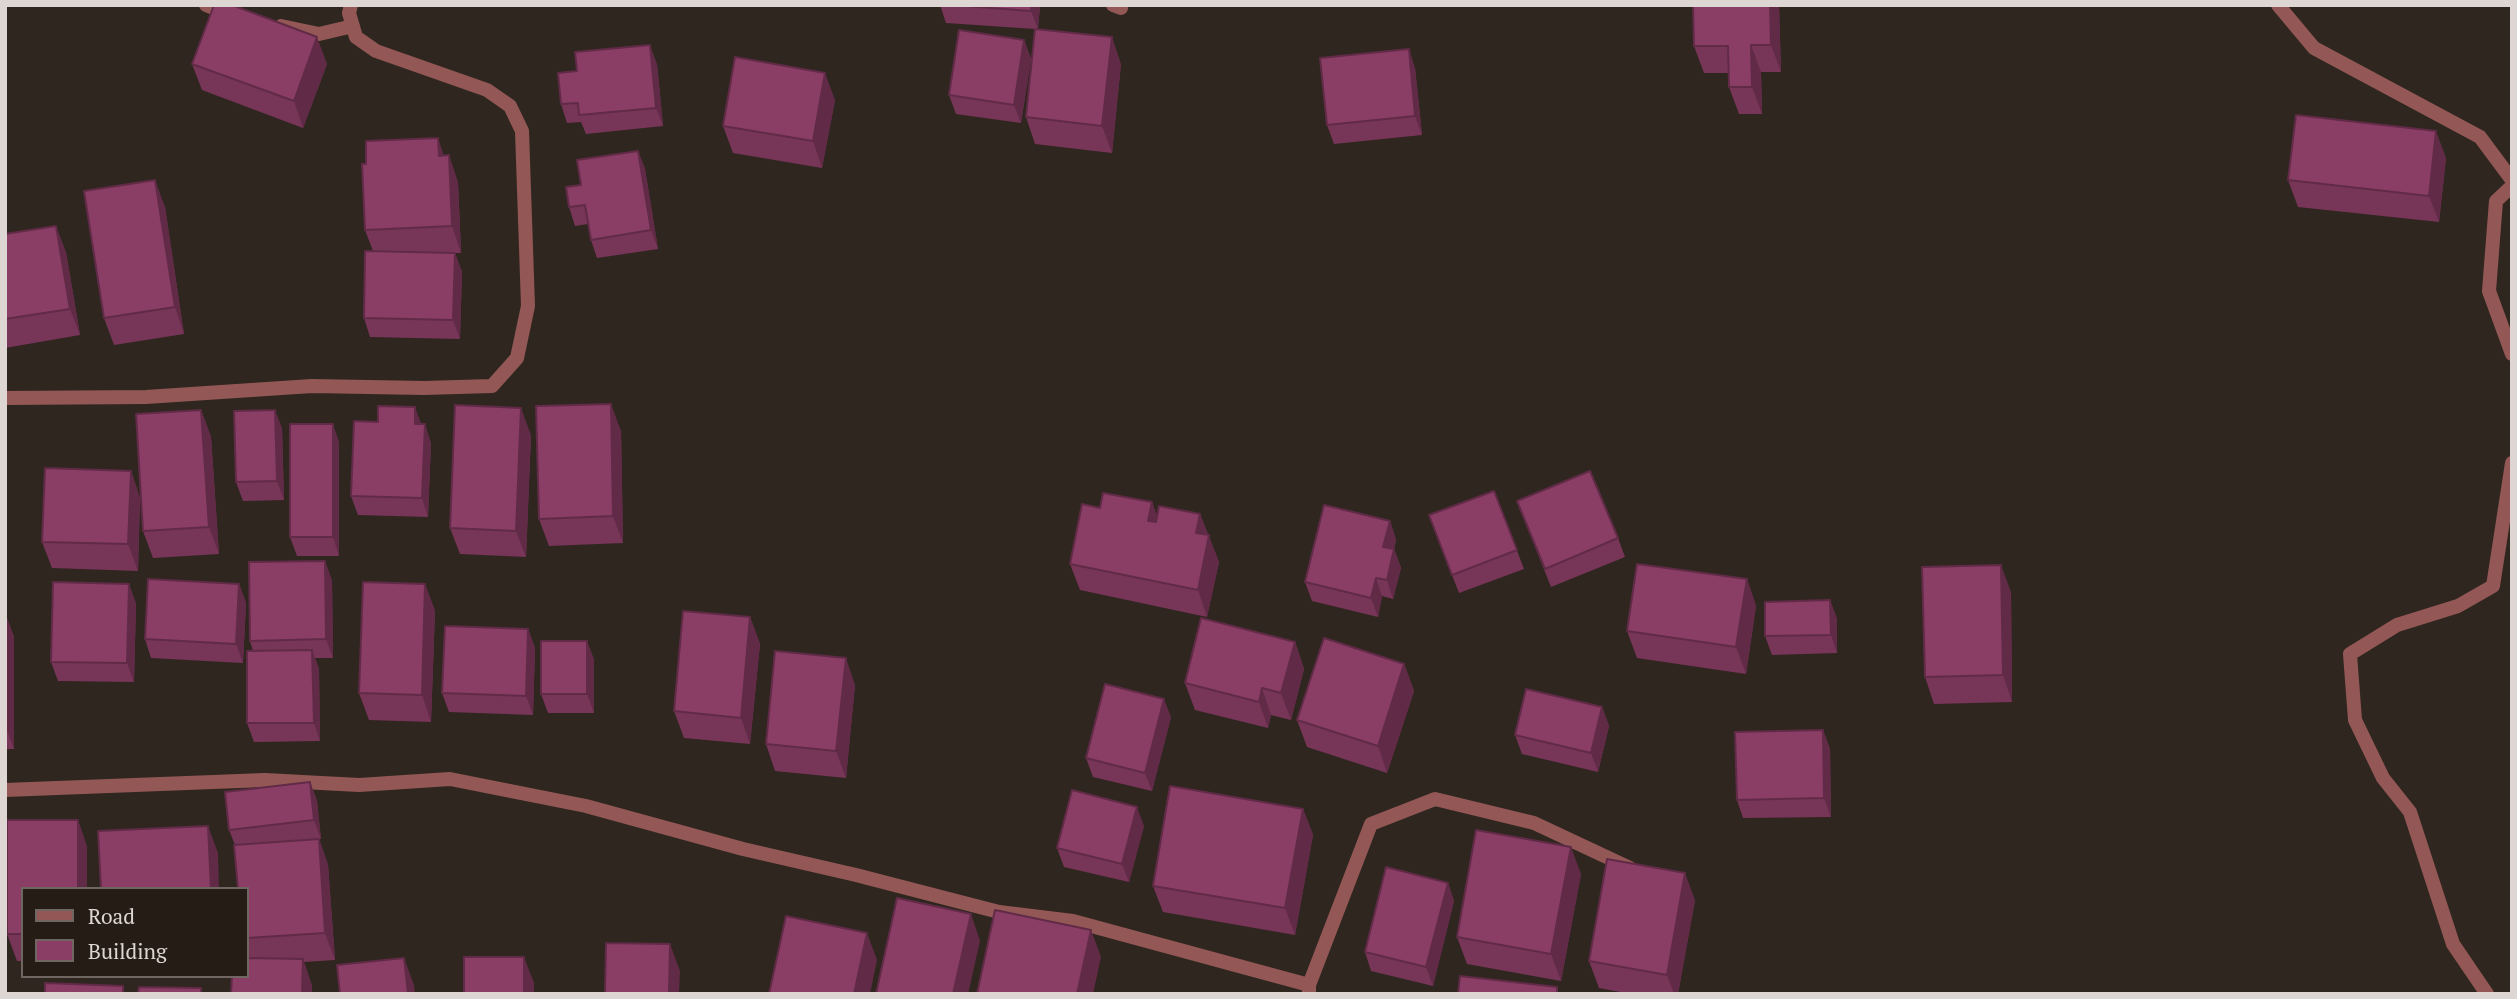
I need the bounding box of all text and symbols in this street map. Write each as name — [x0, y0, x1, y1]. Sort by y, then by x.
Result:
legend — [21, 887, 248, 978]
text: Road — [88, 902, 135, 930]
text: Building — [88, 937, 167, 965]

